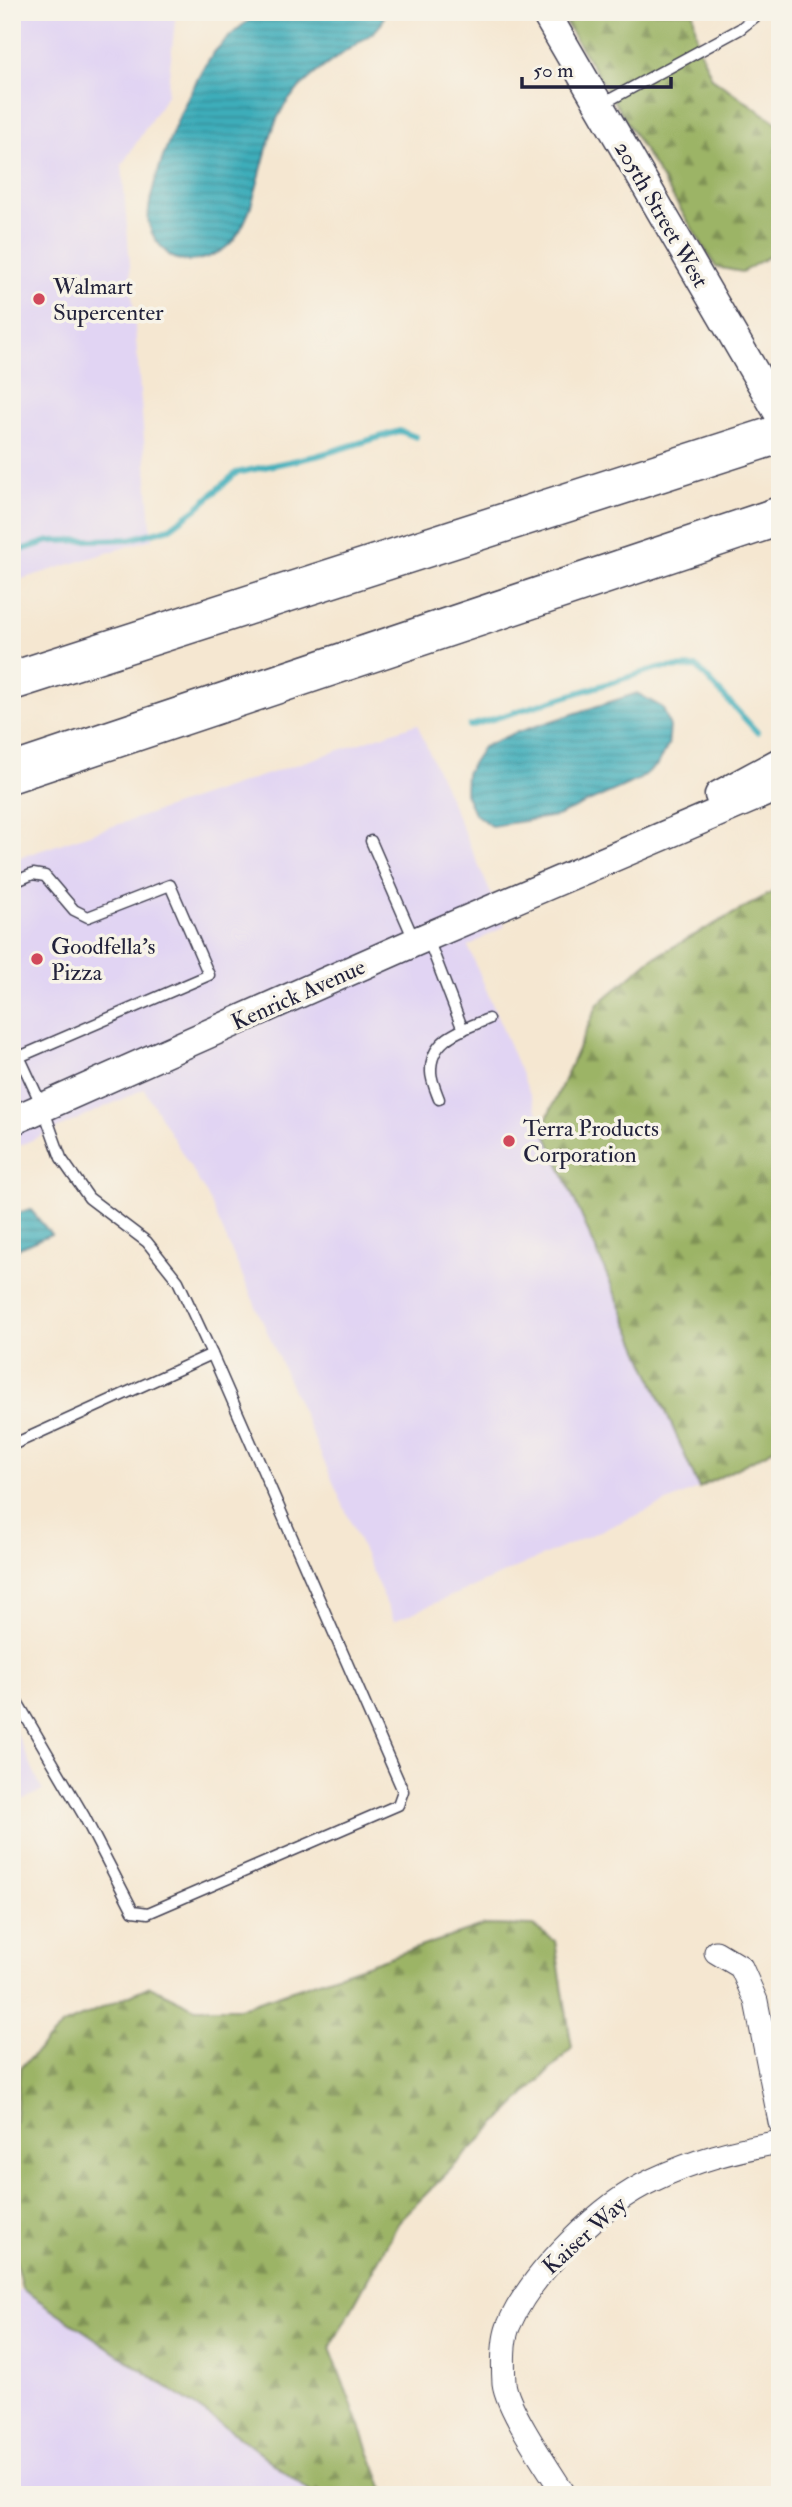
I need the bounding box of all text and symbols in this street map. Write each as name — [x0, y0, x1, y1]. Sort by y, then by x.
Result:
scale bar — [522, 46, 671, 90]
text: 50 m — [533, 57, 574, 84]
street label: 205th Street West — [608, 136, 715, 293]
place label: Walmart Supercenter — [52, 272, 164, 328]
marker: Walmart Supercenter — [31, 291, 47, 307]
place label: Goodfella's Pizza — [51, 932, 155, 987]
marker: Goodfella's Pizza — [29, 951, 45, 967]
street label: Kenrick Avenue — [227, 952, 370, 1037]
place label: Terra Products Corporation — [523, 1114, 659, 1170]
marker: Terra Products Corporation — [501, 1133, 517, 1149]
street label: Kaiser Way — [536, 2189, 633, 2281]

